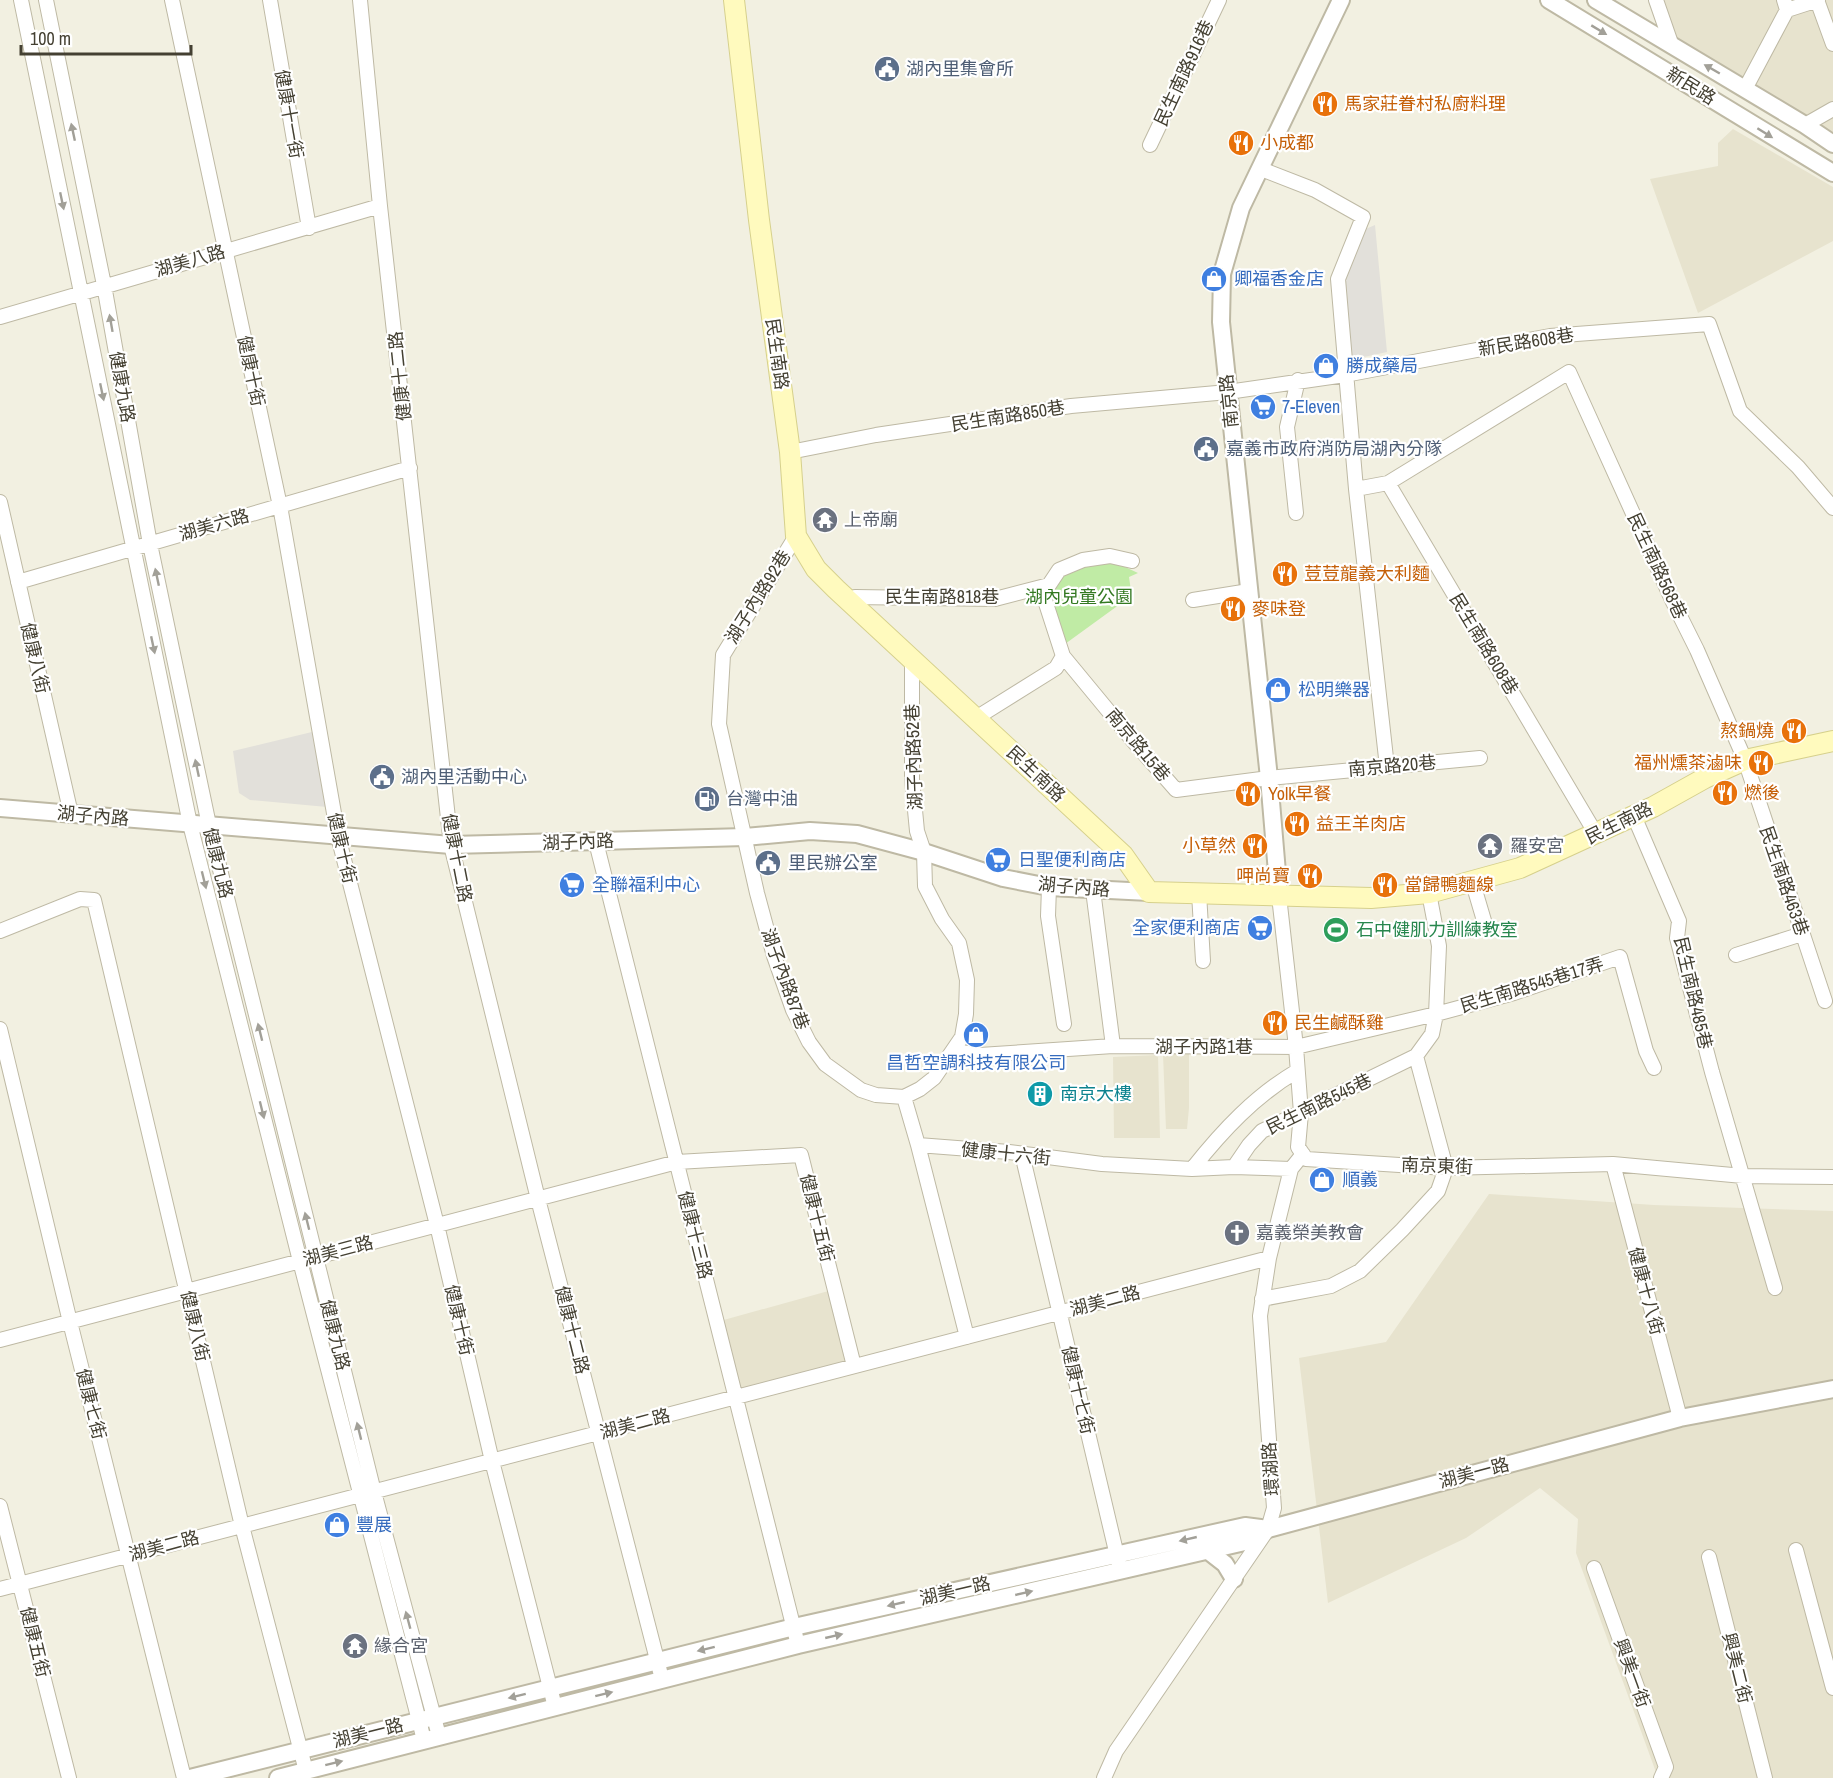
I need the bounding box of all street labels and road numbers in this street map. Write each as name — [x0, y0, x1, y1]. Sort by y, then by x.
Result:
street label: 民生南路916巷 — [1148, 16, 1219, 130]
street label: 新民路 — [1662, 61, 1721, 110]
street label: 健康十一街 — [269, 67, 310, 160]
street label: 湖美八路 — [152, 239, 228, 282]
street label: 民生南路 — [760, 317, 795, 391]
street label: 新民路608巷 — [1476, 322, 1576, 361]
street label: 健康十二路 — [382, 330, 417, 422]
street label: 健康十街 — [232, 333, 271, 409]
street label: 健康九路 — [104, 349, 141, 425]
street label: 南京路 — [1213, 373, 1244, 429]
street label: 民生南路850巷 — [949, 394, 1066, 437]
street label: 湖美六路 — [176, 503, 252, 546]
street label: 民生南路568巷 — [1622, 509, 1693, 623]
street label: 湖子內路92巷 — [719, 545, 796, 648]
street label: 民生南路818巷 — [885, 584, 999, 609]
street label: 民生南路608巷 — [1444, 588, 1525, 699]
street label: 健康八街 — [15, 620, 56, 696]
street label: 湖子內路52巷 — [899, 703, 928, 811]
street label: 南京路15巷 — [1100, 703, 1176, 787]
street label: 民生南路 — [1001, 740, 1071, 807]
street label: 南京路20巷 — [1347, 749, 1437, 782]
street label: 民生南路 — [1581, 796, 1657, 850]
street label: 湖子內路 — [56, 800, 130, 831]
street label: 健康十街 — [322, 810, 363, 886]
street label: 健康十二路 — [437, 811, 478, 904]
street label: 民生南路463巷 — [1754, 823, 1815, 939]
street label: 健康九路 — [198, 825, 239, 901]
street label: 湖子內路 — [542, 828, 614, 855]
street label: 湖子內路 — [1037, 871, 1111, 902]
street label: 湖子內路87巷 — [756, 925, 815, 1033]
street label: 民生南路485巷 — [1668, 934, 1719, 1052]
street label: 民生南路545巷17弄 — [1457, 951, 1607, 1018]
street label: 湖子內路1巷 — [1155, 1034, 1253, 1059]
street label: 民生南路545巷 — [1262, 1067, 1376, 1140]
street label: 健康十六街 — [960, 1136, 1052, 1171]
street label: 南京東街 — [1401, 1152, 1473, 1179]
street label: 健康十五街 — [794, 1171, 841, 1265]
street label: 健康十三路 — [672, 1188, 719, 1282]
street label: 湖美三路 — [300, 1229, 376, 1272]
street label: 健康十八街 — [1623, 1244, 1670, 1338]
street label: 湖美二路 — [1067, 1279, 1143, 1322]
street label: 健康十街 — [439, 1282, 480, 1358]
street label: 健康十二路 — [549, 1283, 596, 1377]
street label: 健康八街 — [175, 1288, 216, 1364]
street label: 健康九路 — [315, 1297, 356, 1373]
street label: 健康十七街 — [1056, 1343, 1101, 1437]
street label: 健康七街 — [71, 1366, 112, 1442]
street label: 湖美二路 — [597, 1402, 673, 1445]
street label: 環湖路 — [1256, 1441, 1285, 1497]
street label: 湖美一路 — [1436, 1451, 1512, 1494]
street label: 湖美二路 — [126, 1524, 202, 1567]
street label: 湖美一路 — [917, 1570, 993, 1611]
street label: 健康五街 — [15, 1604, 56, 1680]
street label: 興美二街 — [1717, 1630, 1758, 1706]
street label: 興美一街 — [1608, 1635, 1657, 1711]
street label: 湖美一路 — [330, 1712, 406, 1753]

